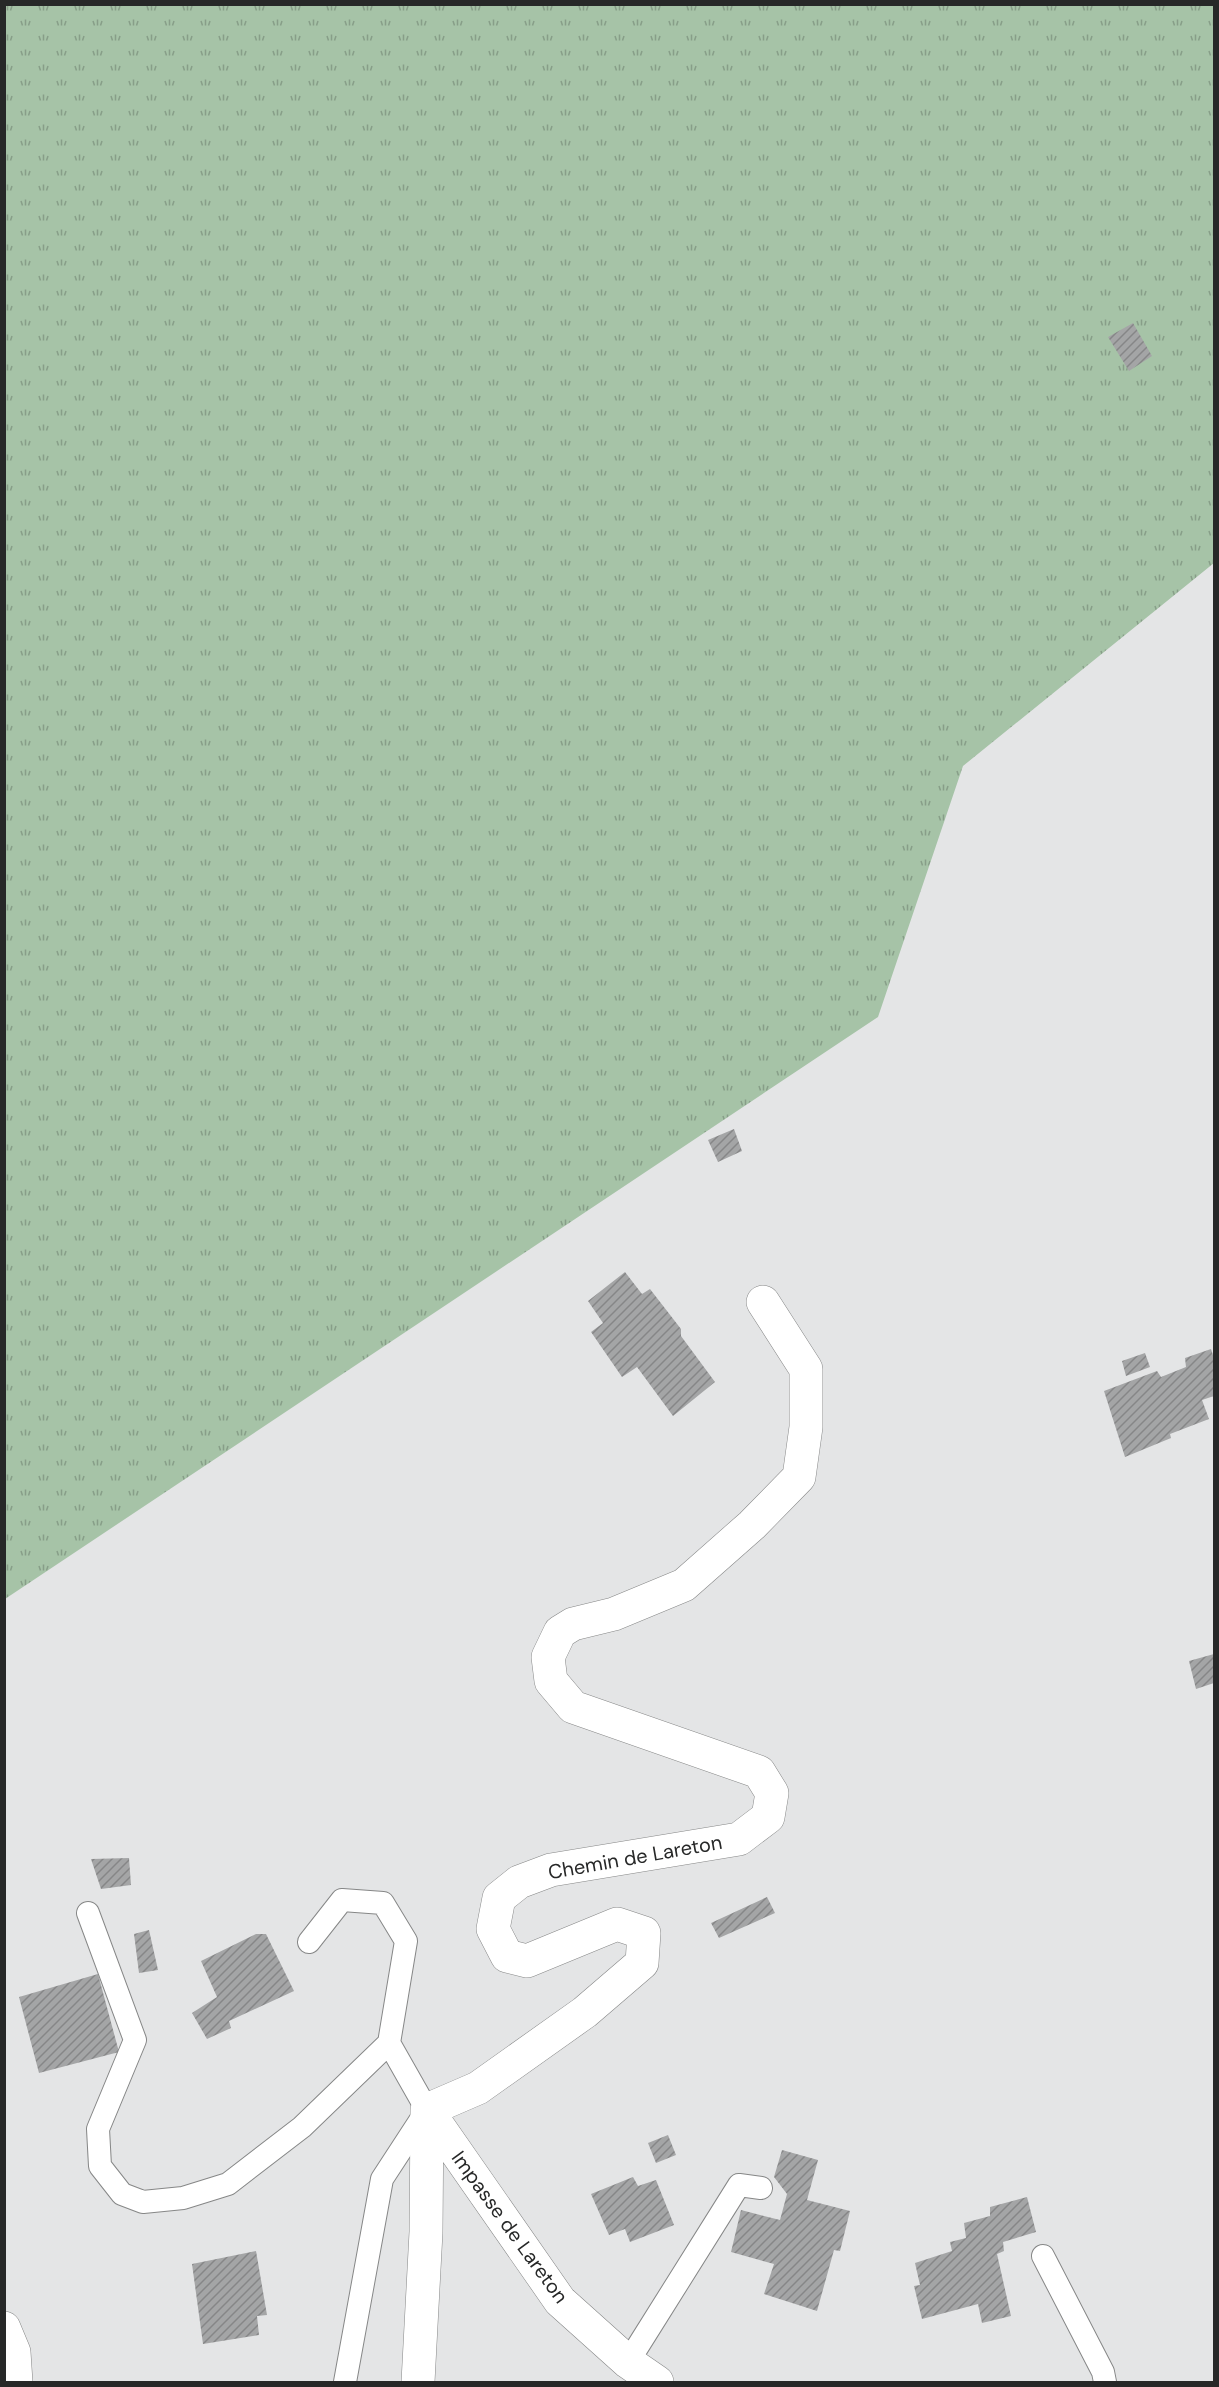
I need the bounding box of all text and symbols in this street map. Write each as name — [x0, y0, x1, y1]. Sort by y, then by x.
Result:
street label: Chemin de Lareton — [546, 1829, 724, 1885]
street label: Impasse de Lareton — [446, 2146, 574, 2308]

